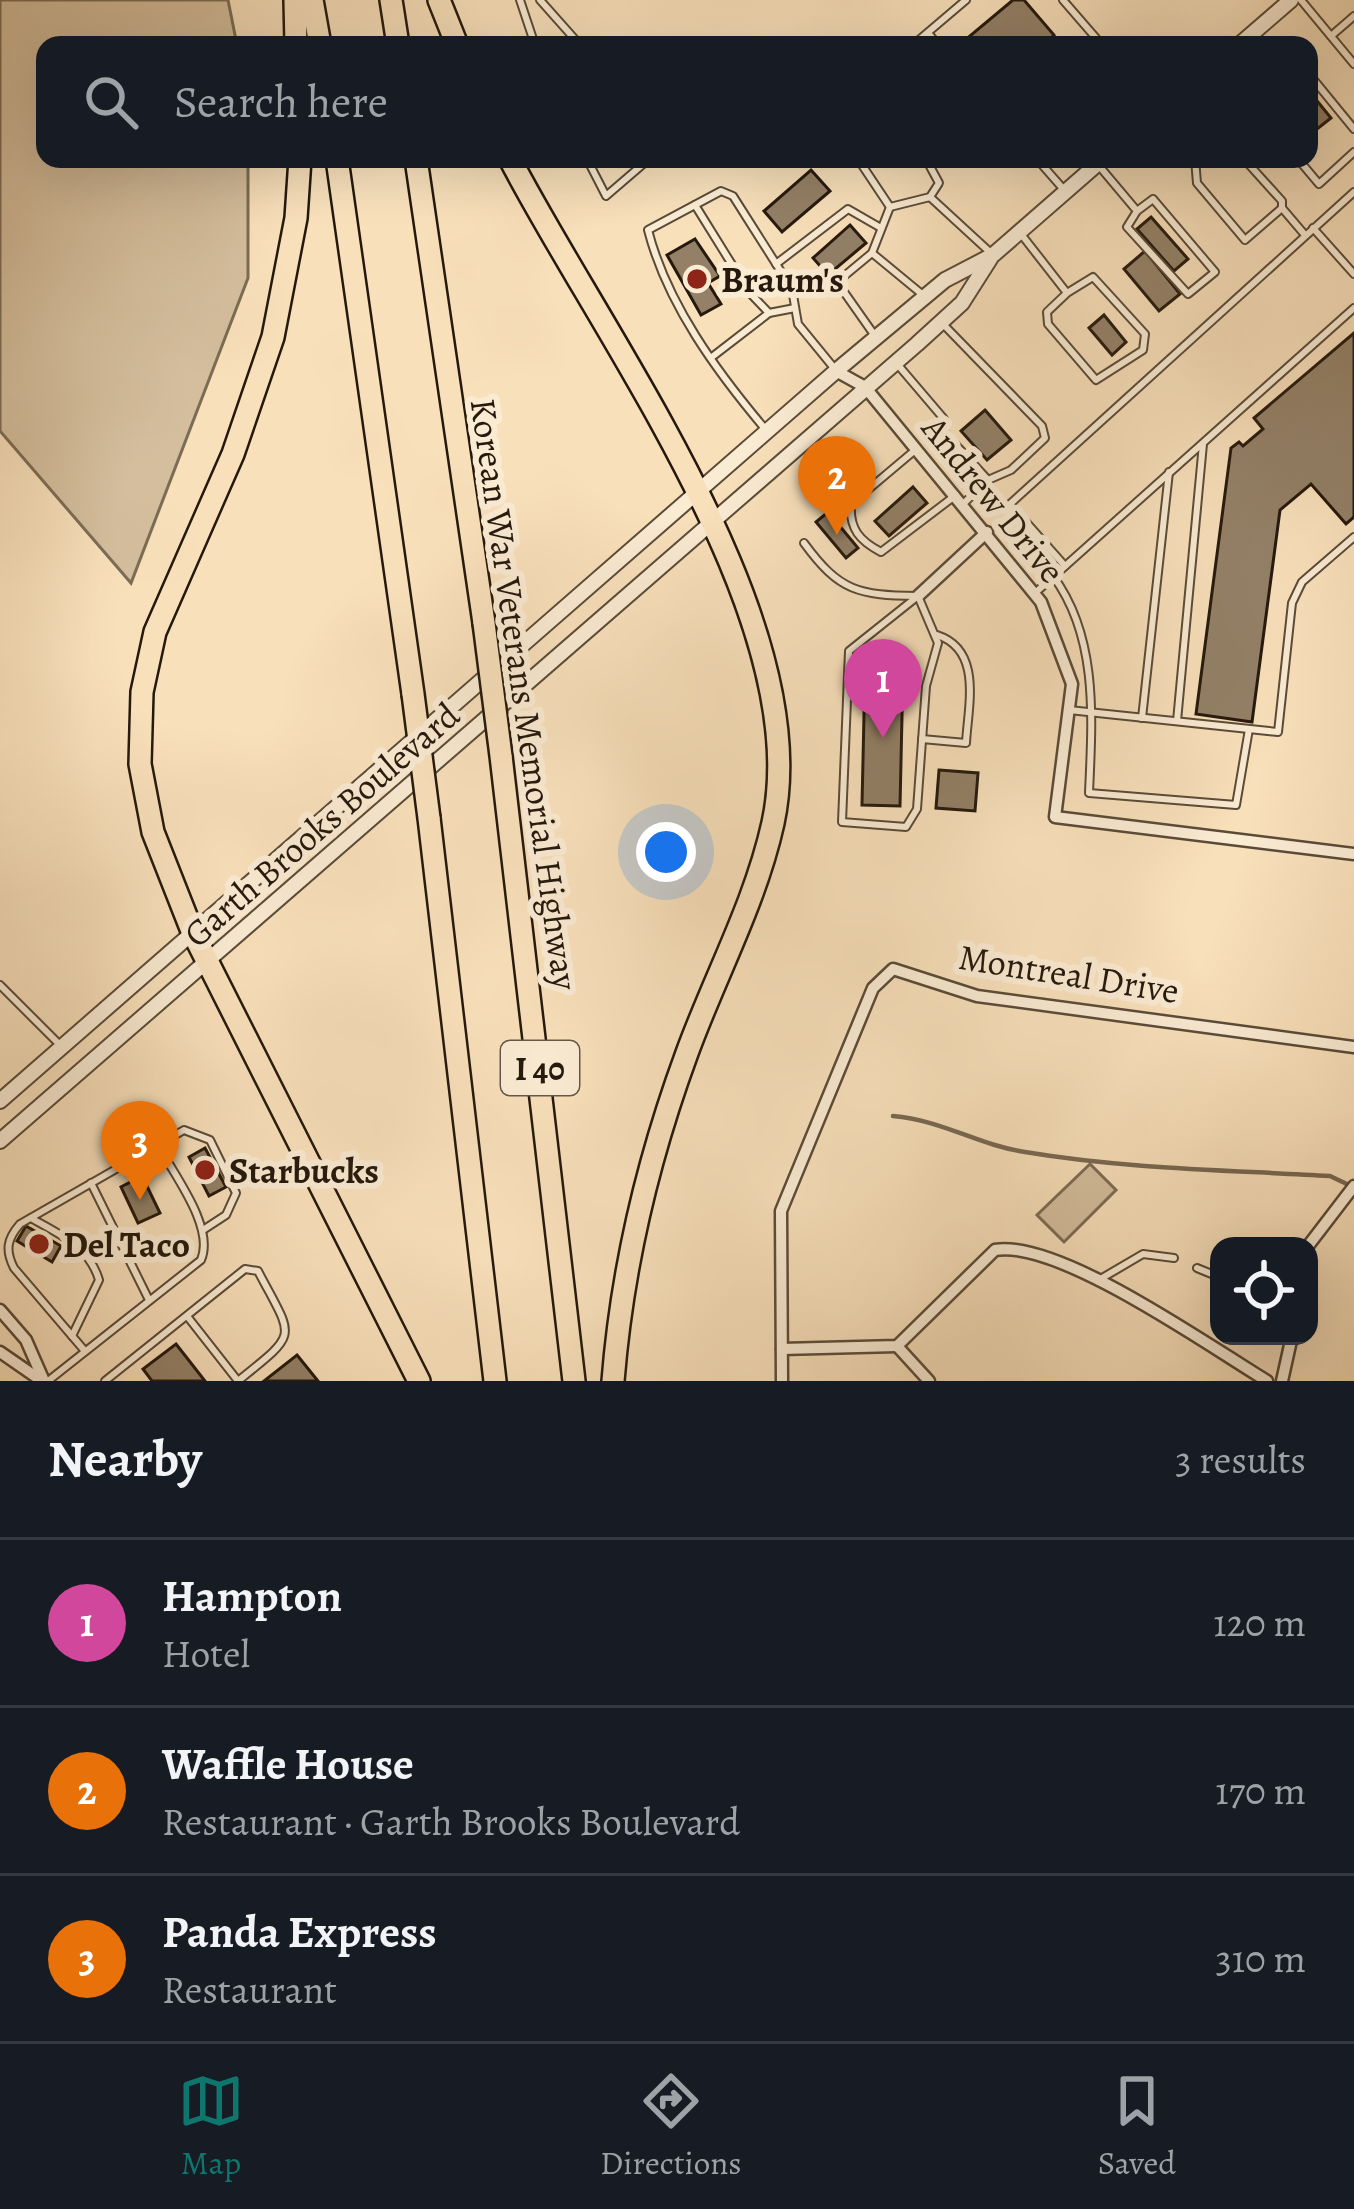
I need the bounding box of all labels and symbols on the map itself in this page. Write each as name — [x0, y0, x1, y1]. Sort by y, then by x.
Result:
place label: Braum's — [721, 255, 844, 304]
marker: Braum's — [684, 266, 710, 292]
street label: Korean War Veterans Memorial Highway — [459, 395, 590, 994]
street label: Andrew Drive — [910, 405, 1076, 593]
pin: 2 — [798, 436, 876, 535]
pin: 1 — [844, 639, 922, 738]
street label: Garth Brooks Boulevard — [173, 690, 470, 958]
your location — [636, 822, 696, 882]
street label: Montreal Drive — [955, 932, 1183, 1015]
road number: I 40 — [501, 1041, 579, 1095]
pin: 3 — [101, 1101, 179, 1200]
place label: Starbucks — [229, 1146, 379, 1195]
marker: Starbucks — [192, 1157, 218, 1183]
place label: Del Taco — [63, 1220, 190, 1269]
marker: Del Taco — [26, 1231, 52, 1257]

